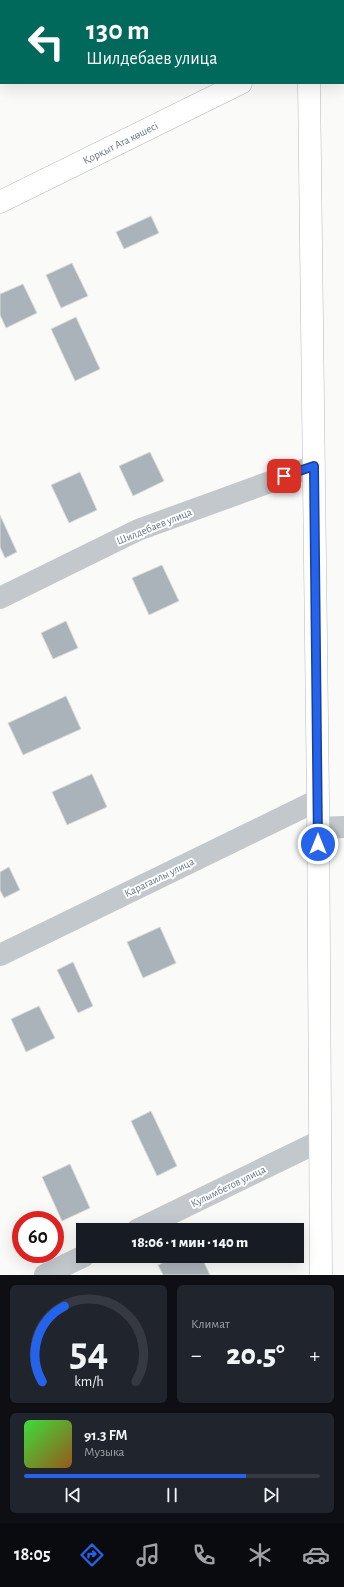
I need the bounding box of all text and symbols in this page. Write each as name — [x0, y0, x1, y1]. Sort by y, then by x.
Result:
icon: left — [20, 16, 72, 68]
text: 130 m — [86, 17, 150, 45]
text: Шилдебаев улица — [86, 50, 218, 68]
street label: Қорқыт Ата көшесі — [81, 120, 160, 166]
pin — [267, 459, 301, 493]
icon: arrive — [273, 465, 295, 487]
street label: Шилдебаев улица — [115, 506, 194, 547]
position arrow — [297, 823, 339, 865]
street label: Карагаилы улица — [123, 856, 196, 899]
street label: Кулымбетов улица — [189, 1164, 267, 1209]
speed limit sign: 60 — [12, 1211, 64, 1263]
text: 18:06 · 1 мин · 140 m — [132, 1235, 248, 1250]
text: Климат — [191, 1318, 230, 1331]
text: 54 — [69, 1332, 108, 1373]
text: 20.5° — [226, 1340, 285, 1370]
text: − — [191, 1344, 202, 1366]
text: + — [309, 1344, 320, 1366]
text: km/h — [74, 1375, 103, 1389]
text: 91.3 FM — [84, 1428, 127, 1443]
text: Музыка — [84, 1446, 125, 1459]
icon: previous — [62, 1484, 84, 1506]
icon: pause — [161, 1484, 183, 1506]
icon: next — [260, 1484, 282, 1506]
icon: directions — [78, 1541, 106, 1569]
icon: music — [134, 1541, 162, 1569]
icon: phone — [190, 1541, 218, 1569]
icon: climate — [246, 1541, 274, 1569]
icon: car — [302, 1541, 330, 1569]
text: 18:05 — [14, 1546, 51, 1564]

